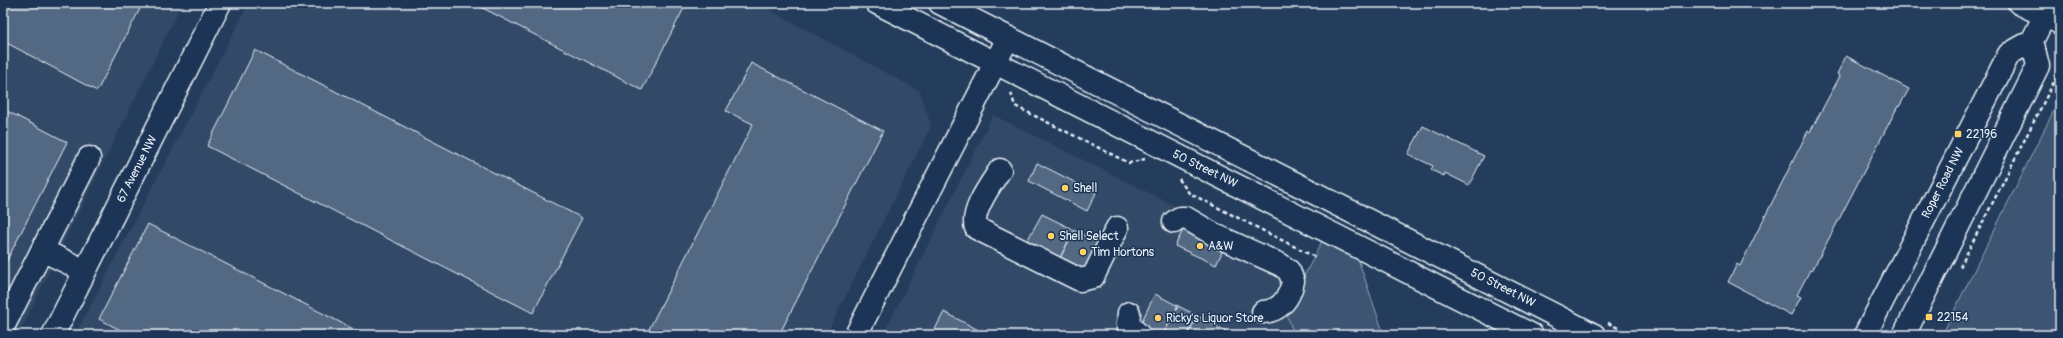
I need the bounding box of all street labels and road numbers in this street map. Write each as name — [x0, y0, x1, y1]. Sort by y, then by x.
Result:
street label: 67 Avenue NW — [114, 133, 160, 205]
street label: Roper Road NW — [1919, 145, 1967, 221]
street label: 50 Street NW — [1170, 147, 1240, 191]
street label: 50 Street NW — [1468, 265, 1538, 311]

